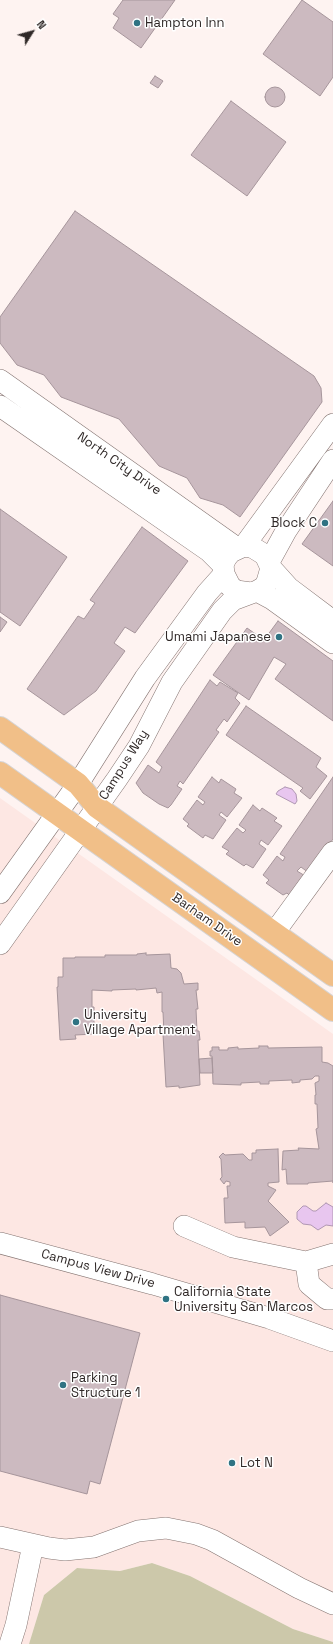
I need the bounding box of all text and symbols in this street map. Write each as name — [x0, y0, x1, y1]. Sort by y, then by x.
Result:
north arrow — [12, 12, 52, 52]
place label: Hampton Inn — [145, 15, 225, 31]
text: N — [34, 18, 49, 32]
marker: Hampton Inn — [132, 18, 142, 28]
street label: North City Drive — [74, 429, 164, 499]
place label: Block C — [271, 515, 317, 531]
marker: Block C — [320, 518, 330, 528]
place label: Umami Japanese — [165, 629, 271, 645]
marker: Umami Japanese — [274, 632, 284, 642]
street label: Campus Way — [96, 727, 152, 803]
street label: Barham Drive — [169, 890, 245, 950]
place label: University Village Apartment — [84, 1007, 196, 1038]
marker: University Village Apartment — [71, 1017, 81, 1027]
street label: Campus View Drive — [39, 1246, 157, 1292]
place label: California State University San Marcos — [174, 1284, 313, 1315]
marker: California State University San Marcos — [161, 1294, 171, 1304]
place label: Parking Structure 1 — [71, 1370, 140, 1401]
marker: Parking Structure 1 — [58, 1380, 68, 1390]
place label: Lot N — [240, 1455, 273, 1471]
marker: Lot N — [227, 1458, 237, 1468]

